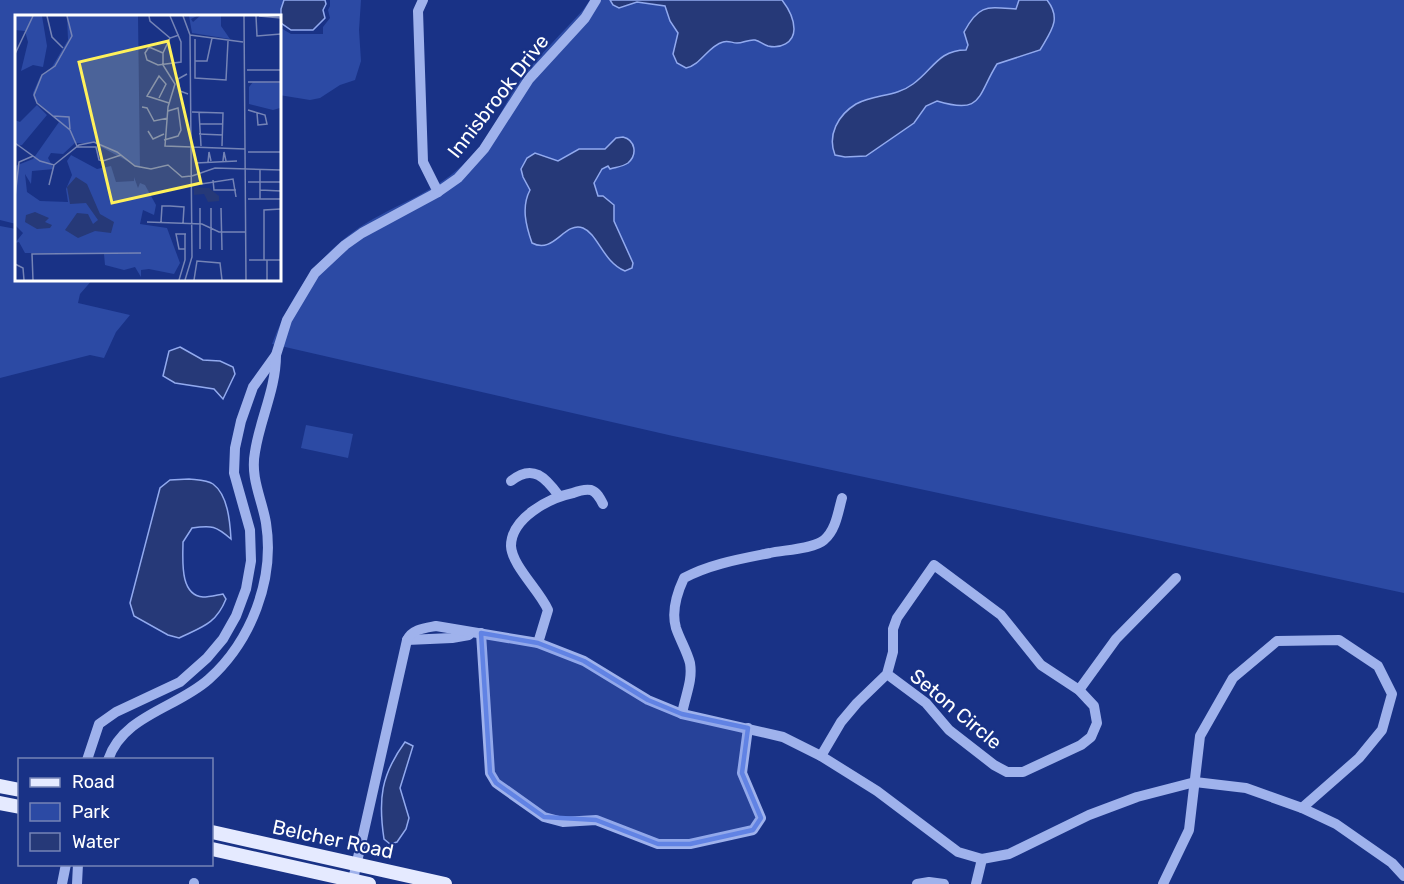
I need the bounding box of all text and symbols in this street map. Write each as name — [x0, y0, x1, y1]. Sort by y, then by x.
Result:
inset map — [15, 15, 280, 280]
street label: Innisbrook Drive — [442, 29, 554, 163]
street label: Seton Circle — [905, 664, 1007, 754]
legend — [18, 758, 213, 866]
text: Road — [72, 771, 115, 793]
text: Park — [72, 801, 110, 823]
street label: Belcher Road — [270, 814, 396, 864]
text: Water — [72, 831, 120, 853]

